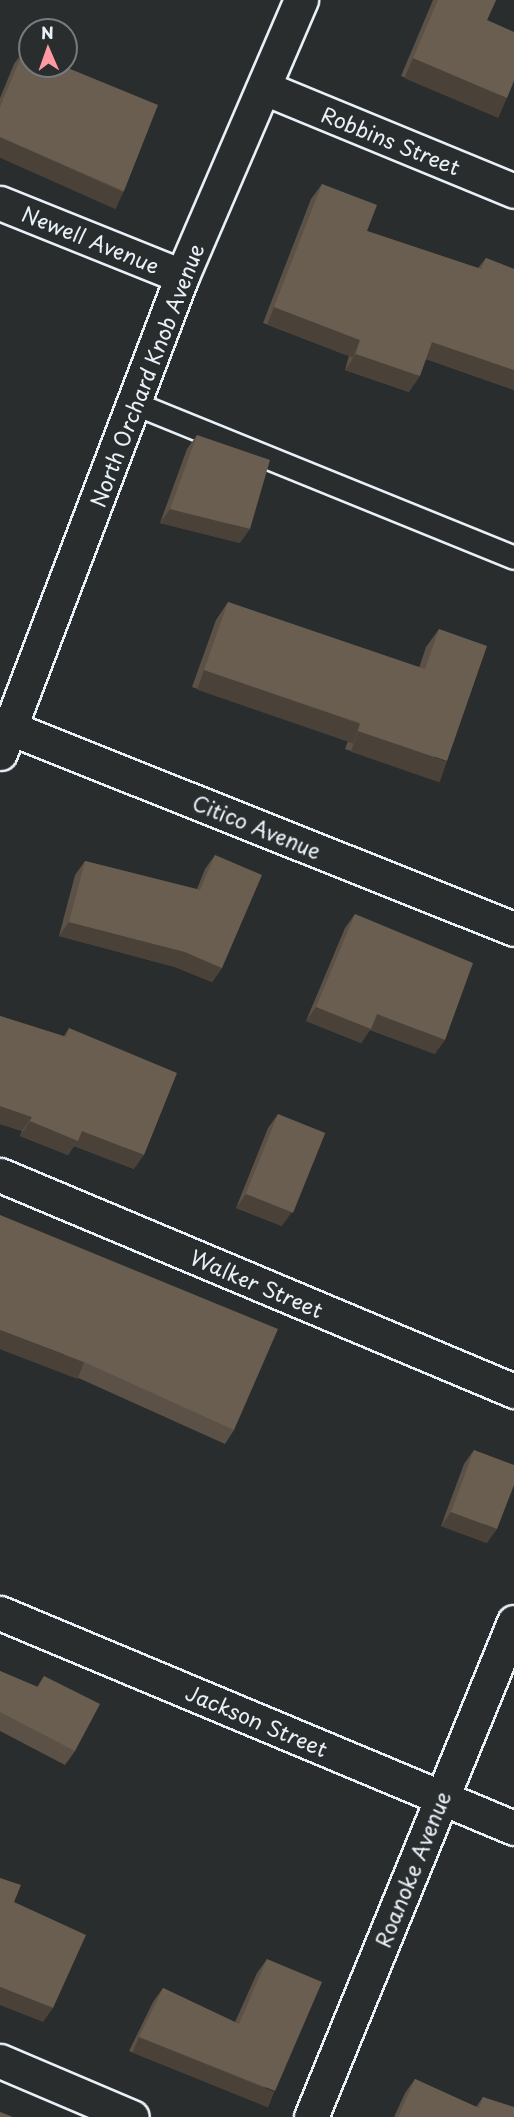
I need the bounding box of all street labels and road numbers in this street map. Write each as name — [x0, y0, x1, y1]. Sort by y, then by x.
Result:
street label: Robbins Street — [318, 101, 464, 179]
street label: Newell Avenue — [19, 200, 163, 278]
street label: North Orchard Knob Avenue — [83, 238, 209, 512]
street label: Citico Avenue — [189, 789, 325, 863]
street label: Walker Street — [186, 1243, 328, 1323]
street label: Jackson Street — [183, 1679, 331, 1761]
street label: Roanoke Avenue — [369, 1787, 455, 1951]

